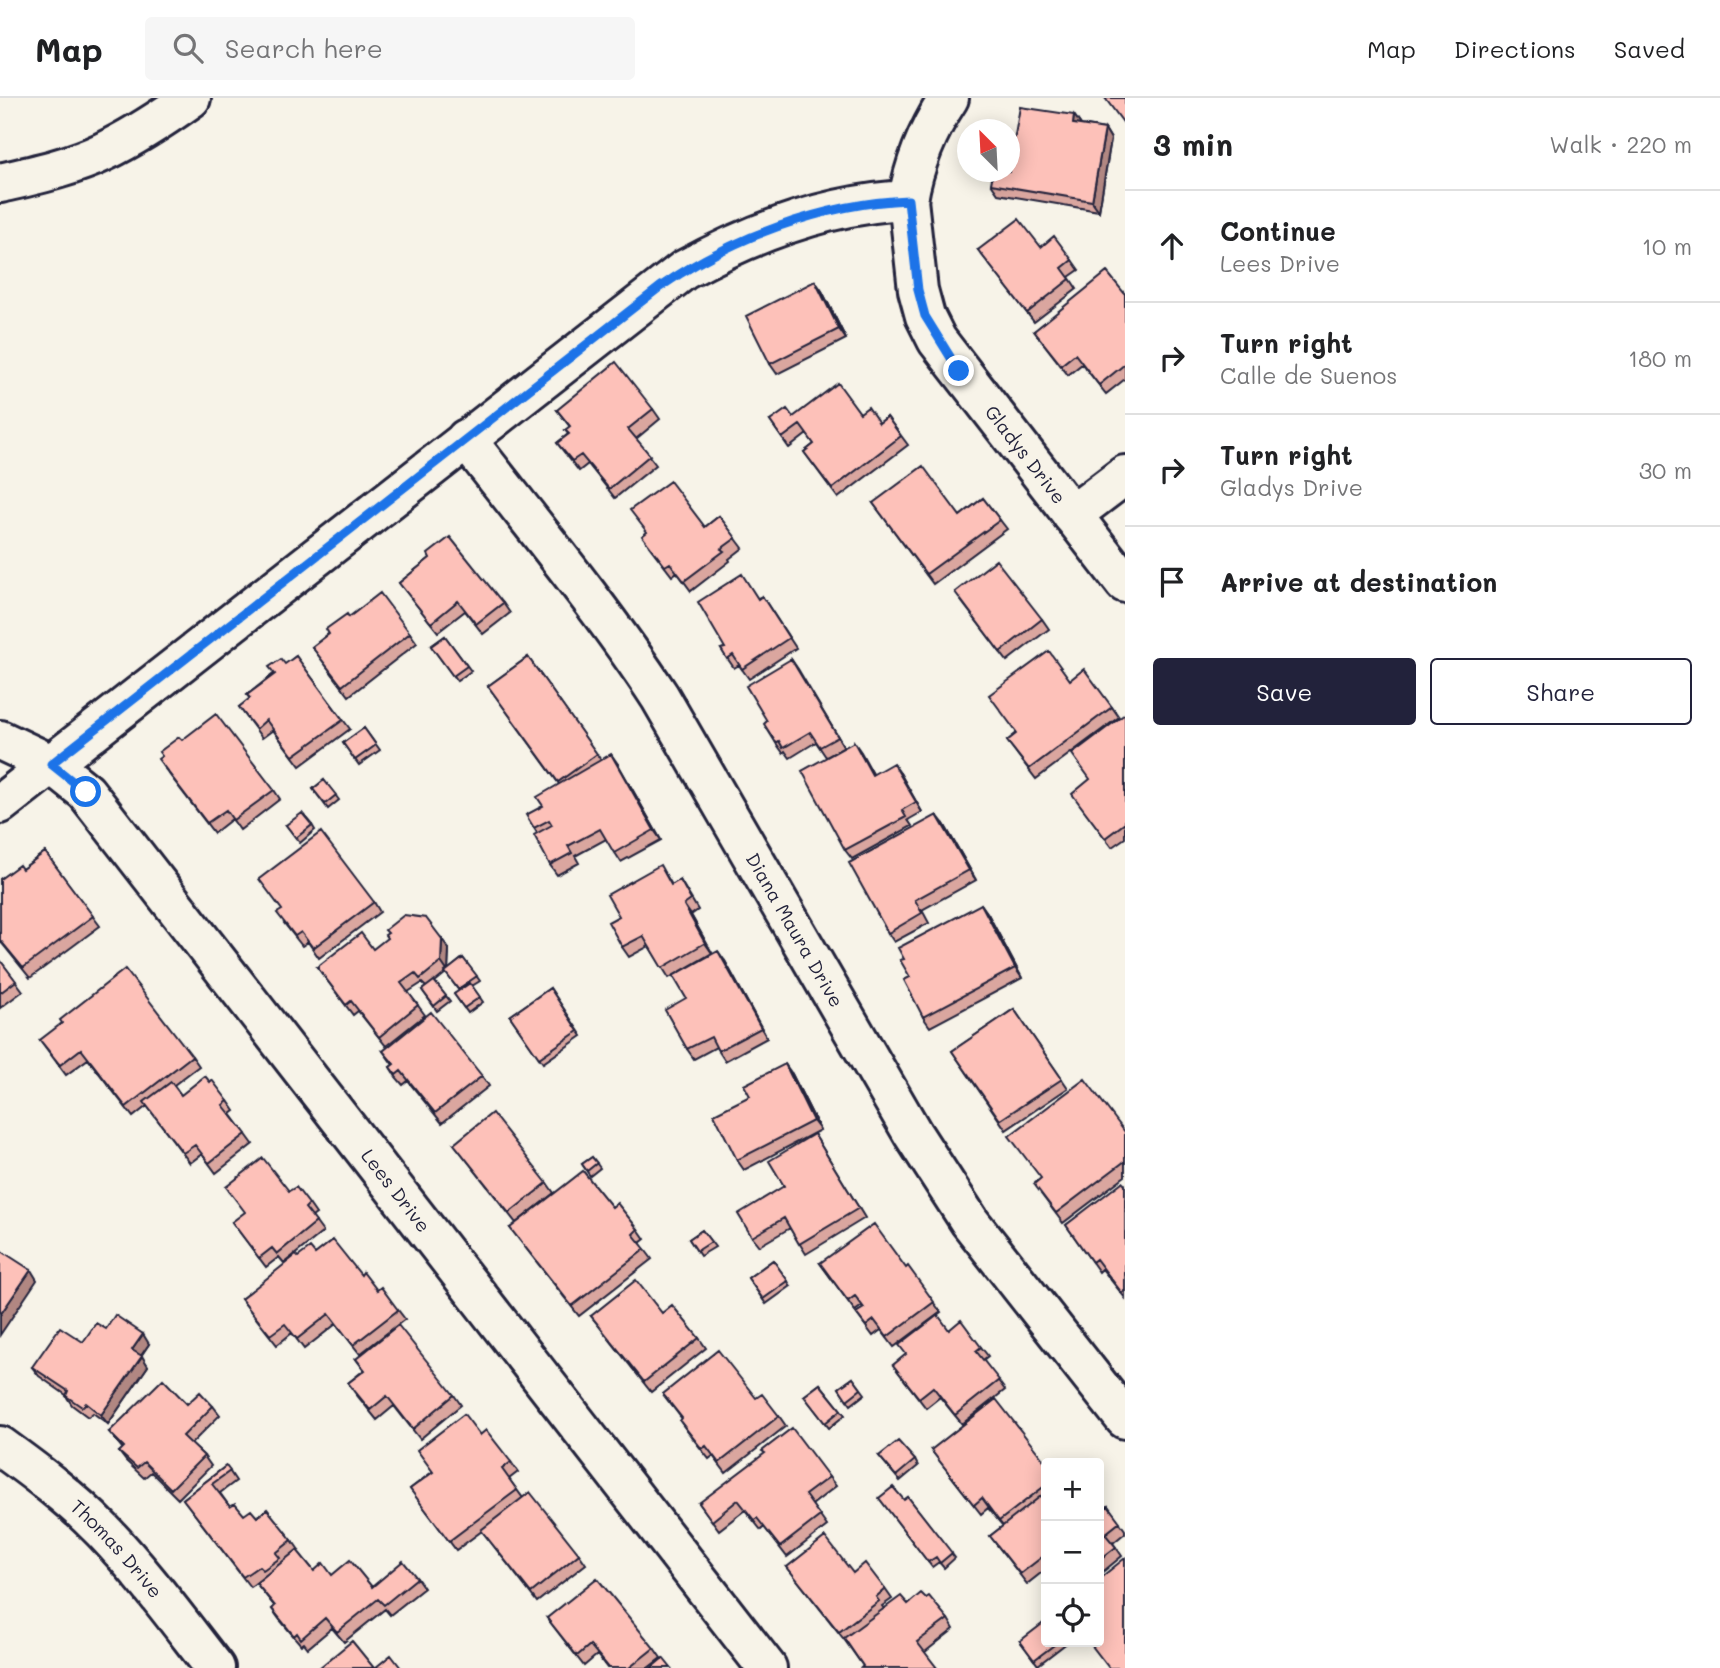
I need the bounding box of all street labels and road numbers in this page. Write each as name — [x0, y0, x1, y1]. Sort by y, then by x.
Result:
street label: Gladys Drive — [980, 400, 1072, 509]
street label: Diana Maura Drive — [741, 848, 850, 1011]
street label: Lees Drive — [356, 1143, 437, 1237]
street label: Thomas Drive — [66, 1494, 169, 1603]

